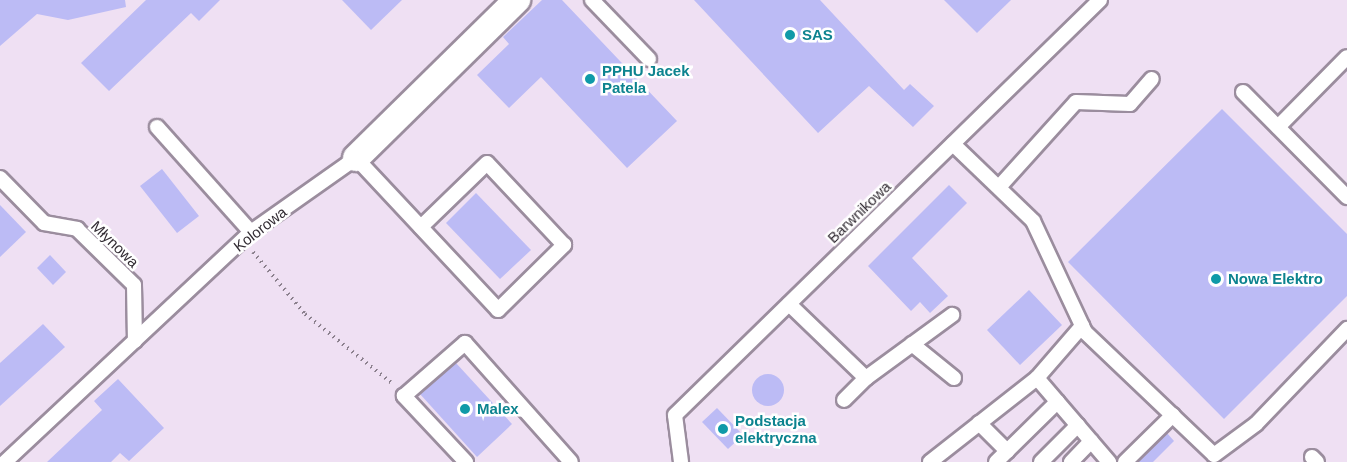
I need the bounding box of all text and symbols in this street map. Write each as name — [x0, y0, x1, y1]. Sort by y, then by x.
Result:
place label: SAS — [802, 26, 833, 44]
marker: SAS — [783, 28, 797, 42]
place label: PPHU Jacek Patela — [602, 61, 690, 96]
marker: PPHU Jacek Patela — [583, 72, 597, 86]
street label: Barwnikowa — [824, 177, 894, 247]
street label: Kolorowa — [230, 203, 290, 255]
street label: Młynowa — [87, 217, 143, 271]
place label: Nowa Elektro — [1228, 270, 1323, 288]
marker: Nowa Elektro — [1209, 272, 1223, 286]
place label: Malex — [477, 400, 519, 418]
marker: Malex — [458, 402, 472, 416]
place label: Podstacja elektryczna — [735, 411, 817, 446]
marker: Podstacja elektryczna — [716, 422, 730, 436]

